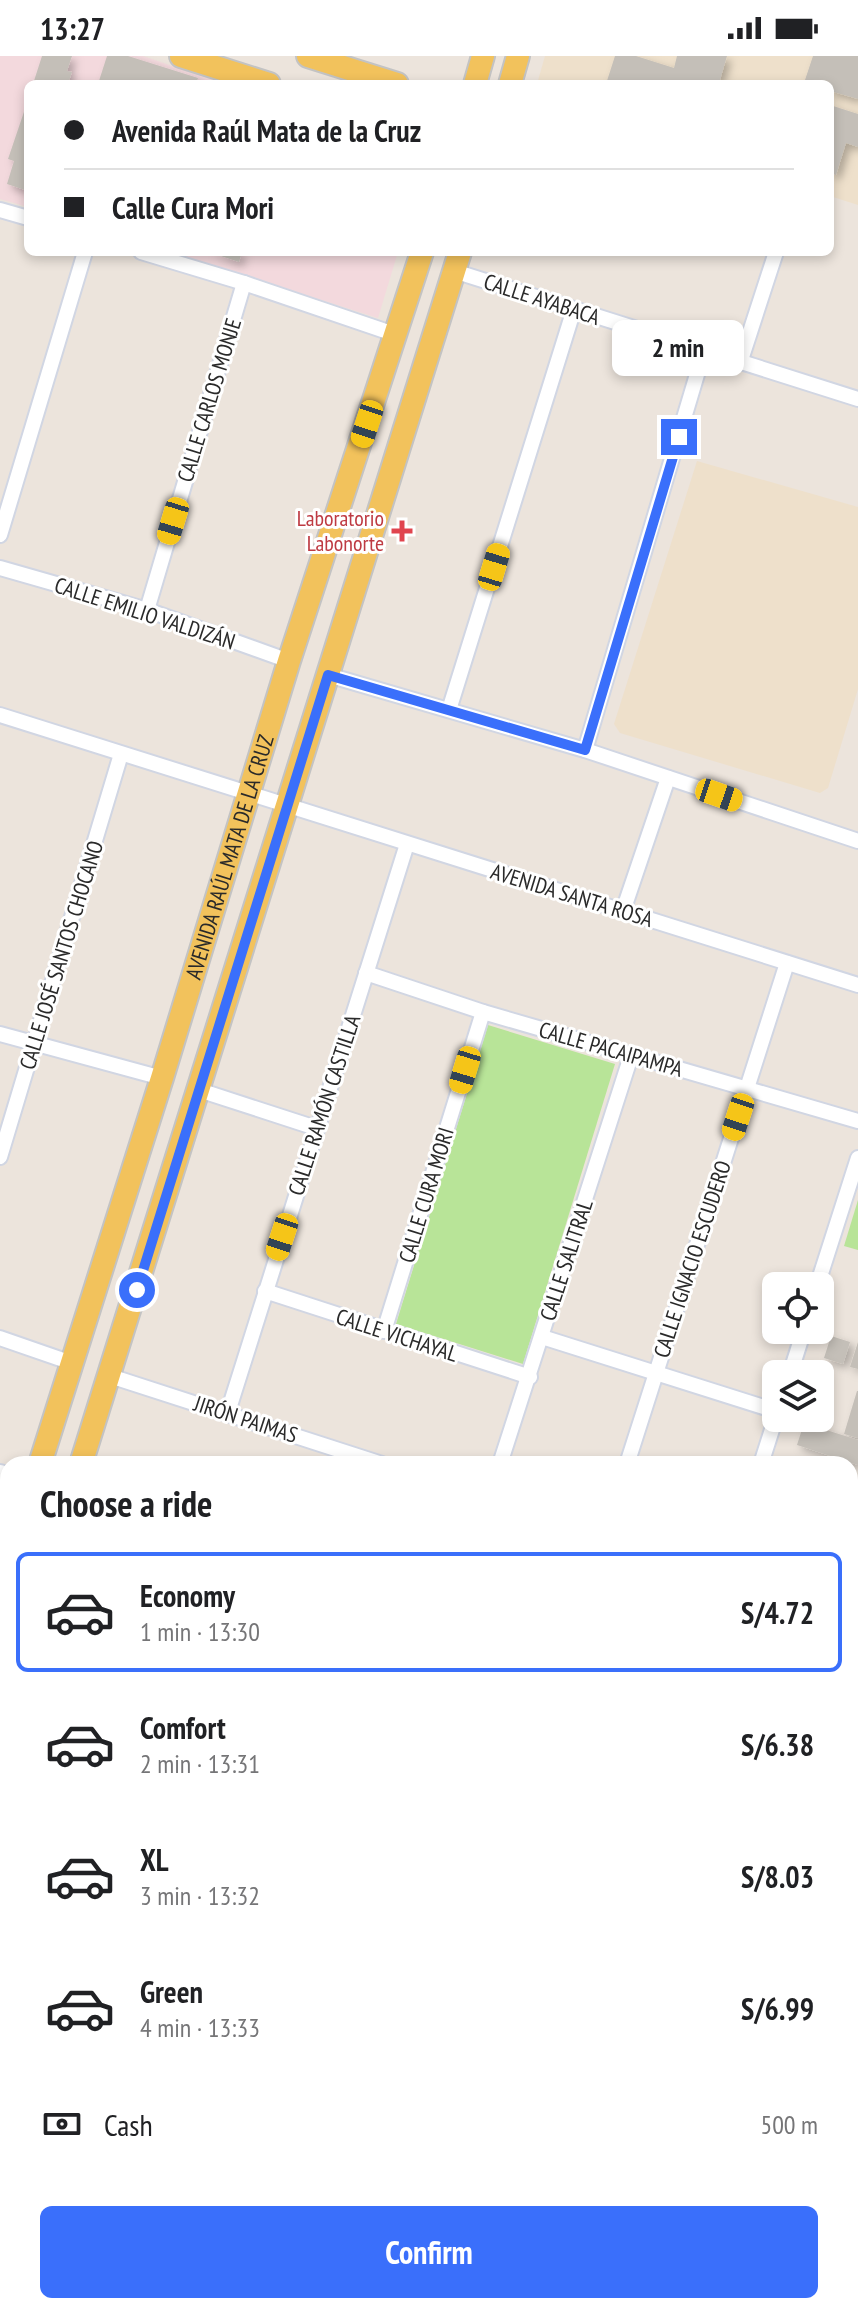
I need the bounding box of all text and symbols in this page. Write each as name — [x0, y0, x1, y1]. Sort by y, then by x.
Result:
text: 13:27 — [40, 9, 105, 48]
text: Avenida Raúl Mata de la Cruz — [112, 111, 421, 150]
text: Calle Cura Mori — [112, 188, 274, 227]
street label: CALLE AYABACA — [481, 267, 604, 331]
street label: CALLE CARLOS MONJE — [171, 315, 247, 485]
callout: 2 min — [613, 321, 745, 377]
text: 2 min — [652, 331, 704, 364]
car — [348, 397, 386, 451]
route end — [661, 419, 697, 455]
car — [155, 495, 191, 547]
place label: Laboratorio Labonorte — [297, 504, 384, 557]
marker: Laboratorio Labonorte — [391, 520, 413, 542]
car — [476, 541, 512, 593]
street label: CALLE EMILIO VALDIZÁN — [51, 571, 239, 655]
street label: AVENIDA RAÚL MATA DE LA CRUZ — [179, 731, 280, 982]
car — [692, 776, 746, 814]
street label: CALLE JOSÉ SANTOS CHOCANO — [13, 837, 109, 1073]
street label: AVENIDA SANTA ROSA — [488, 857, 657, 933]
street label: CALLE RAMÓN CASTILLA — [282, 1010, 367, 1199]
street label: CALLE PACAIPAMPA — [536, 1015, 687, 1083]
car — [447, 1044, 483, 1096]
car — [719, 1090, 757, 1144]
street label: CALLE CURA MORI — [392, 1124, 460, 1266]
street label: CALLE IGNACIO ESCUDERO — [647, 1157, 737, 1361]
street label: CALLE SALITRAL — [533, 1196, 599, 1324]
car — [263, 1210, 301, 1264]
route start — [119, 1272, 155, 1308]
map controls — [762, 1272, 834, 1432]
button: locate — [762, 1272, 834, 1344]
street label: CALLE VICHAYAL — [333, 1302, 461, 1368]
button: layers — [762, 1360, 834, 1432]
street label: JIRÓN PAIMAS — [190, 1389, 301, 1449]
text: Choose a ride — [40, 1480, 212, 1527]
icon: car — [44, 1576, 116, 1648]
text: Economy — [140, 1576, 235, 1615]
text: S/4.72 — [741, 1593, 814, 1632]
text: 1 min · 13:30 — [140, 1615, 260, 1648]
icon: car — [44, 1708, 116, 1780]
text: Comfort — [140, 1708, 226, 1747]
text: S/6.38 — [741, 1725, 814, 1764]
text: 2 min · 13:31 — [140, 1747, 260, 1780]
icon: car — [44, 1840, 116, 1912]
text: XL — [140, 1840, 169, 1879]
text: S/8.03 — [741, 1857, 814, 1896]
text: 3 min · 13:32 — [140, 1879, 260, 1912]
icon: car — [44, 1972, 116, 2044]
text: Green — [140, 1972, 203, 2011]
text: S/6.99 — [741, 1989, 814, 2028]
text: 4 min · 13:33 — [140, 2011, 260, 2044]
icon: cash — [40, 2102, 84, 2146]
text: Cash — [104, 2105, 153, 2144]
text: 500 m — [760, 2108, 818, 2141]
button: Confirm — [40, 2206, 818, 2298]

